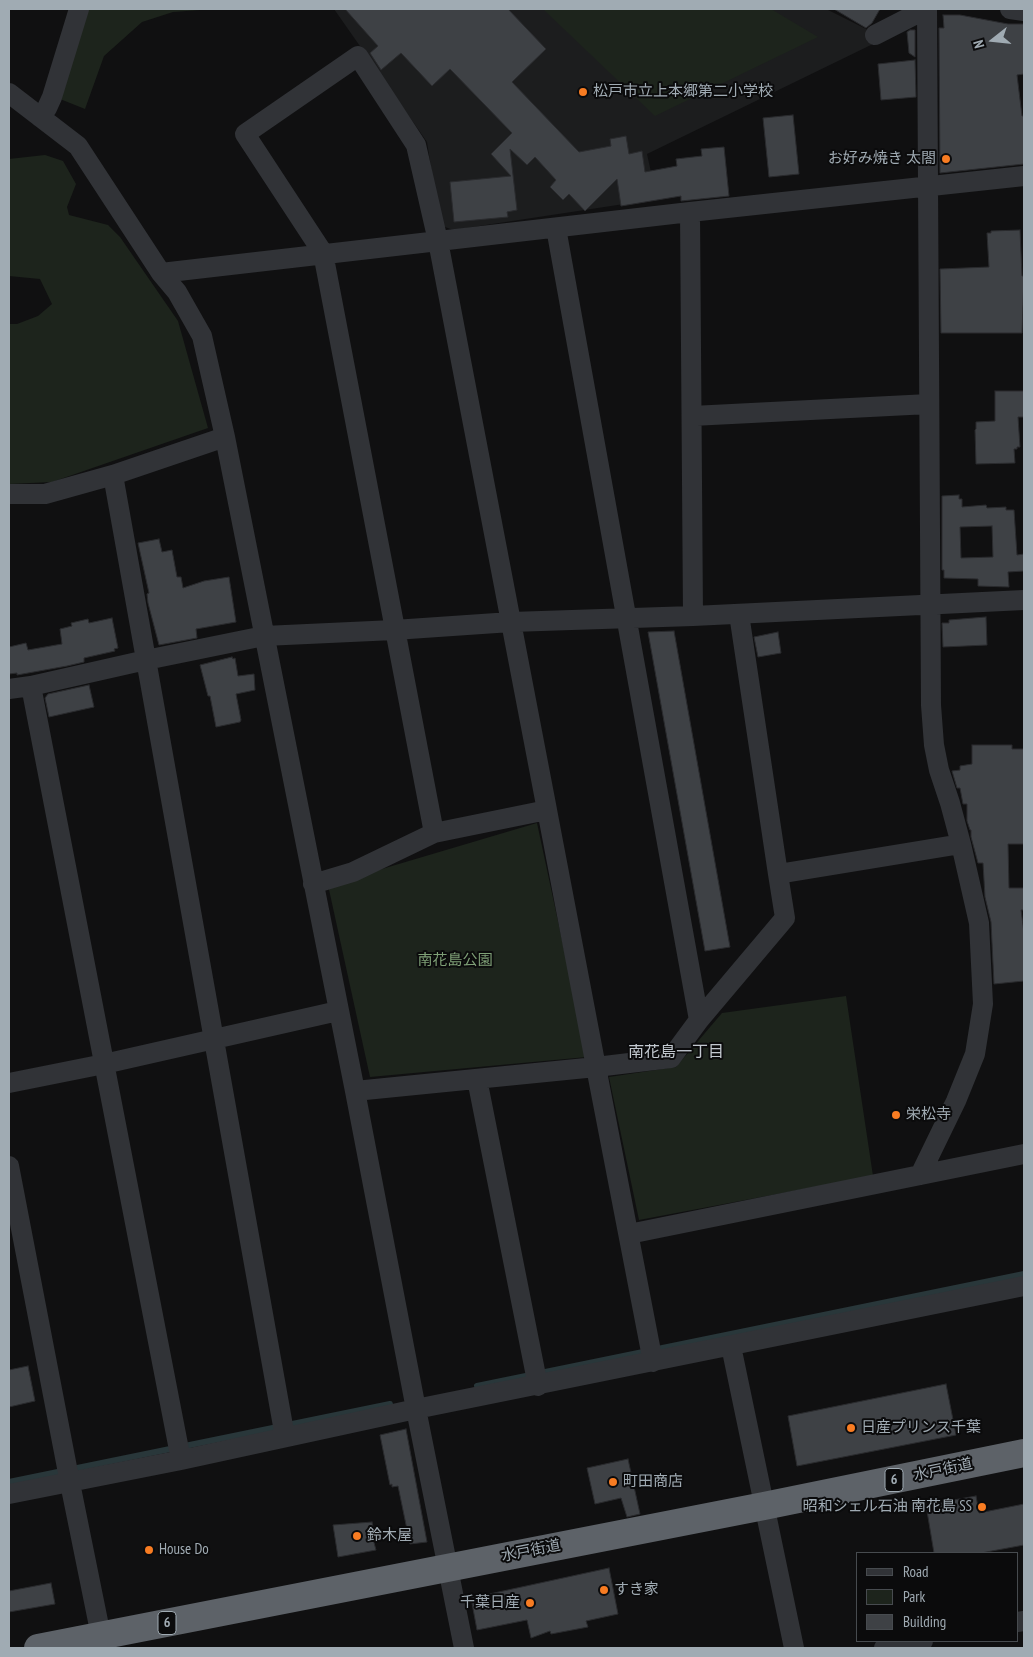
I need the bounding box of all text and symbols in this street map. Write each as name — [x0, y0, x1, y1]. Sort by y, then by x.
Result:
north arrow — [968, 15, 1018, 65]
text: N — [969, 38, 988, 50]
place label: 松戸市立上本郷第二小学校 — [593, 83, 773, 101]
marker: 松戸市立上本郷第二小学校 — [577, 86, 589, 98]
place label: お好み焼き 太閤 — [828, 150, 936, 168]
marker: お好み焼き 太閤 — [940, 153, 952, 165]
park label: 南花島公園 — [418, 952, 492, 970]
district label: 南花島一丁目 — [628, 1042, 724, 1062]
place label: 栄松寺 — [906, 1106, 951, 1124]
marker: 栄松寺 — [890, 1109, 902, 1121]
place label: 日産プリンス千葉 — [861, 1419, 981, 1437]
marker: 日産プリンス千葉 — [845, 1422, 857, 1434]
street label: 水戸街道 — [912, 1455, 974, 1485]
road number: 6 — [885, 1468, 903, 1492]
place label: 町田商店 — [623, 1473, 683, 1491]
marker: 町田商店 — [607, 1476, 619, 1488]
place label: 昭和シェル石油 南花島 SS — [803, 1498, 972, 1516]
marker: 昭和シェル石油 南花島 SS — [976, 1501, 988, 1513]
place label: 鈴木屋 — [367, 1527, 412, 1545]
marker: 鈴木屋 — [351, 1530, 363, 1542]
street label: 水戸街道 — [500, 1536, 562, 1566]
place label: House Do — [159, 1541, 209, 1559]
marker: House Do — [143, 1544, 155, 1556]
legend — [856, 1552, 1018, 1642]
text: Road — [903, 1562, 929, 1581]
place label: すき家 — [614, 1581, 659, 1599]
marker: すき家 — [598, 1584, 610, 1596]
text: Park — [903, 1587, 925, 1606]
place label: 千葉日産 — [460, 1594, 520, 1612]
marker: 千葉日産 — [524, 1597, 536, 1609]
road number: 6 — [158, 1612, 176, 1635]
text: Building — [903, 1612, 946, 1631]

